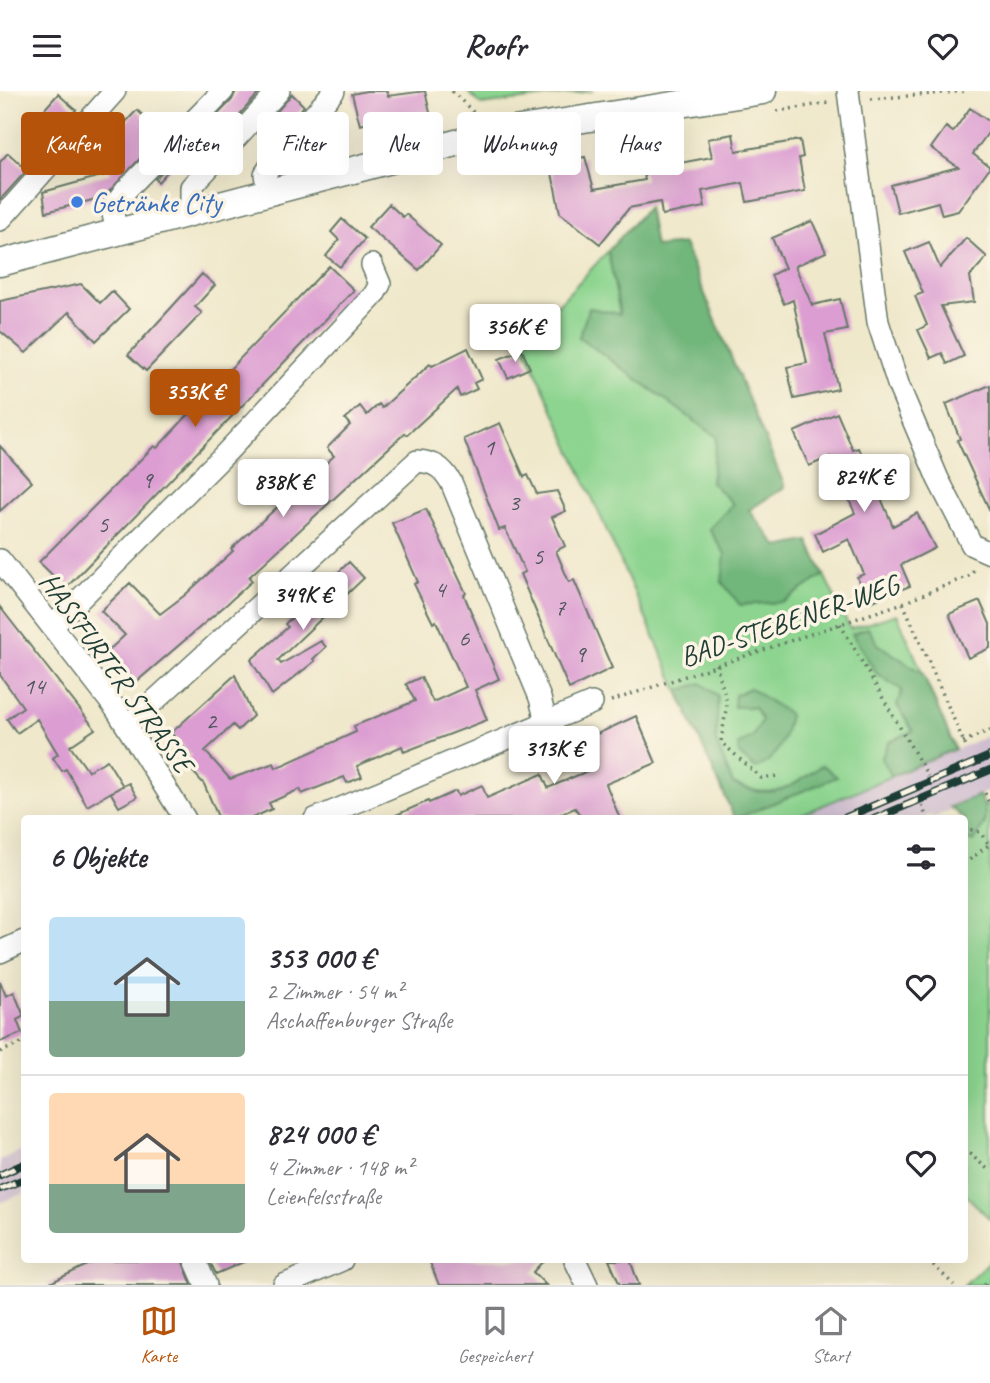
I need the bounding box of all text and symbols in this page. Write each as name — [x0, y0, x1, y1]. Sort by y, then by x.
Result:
text: Roofr — [464, 25, 526, 66]
icon: menu — [28, 27, 66, 65]
icon: heart — [924, 27, 962, 65]
chip: Kaufen — [21, 112, 125, 175]
chip: Mieten — [139, 112, 243, 175]
chip: Filter — [257, 112, 349, 175]
chip: Neu — [363, 112, 443, 175]
chip: Wohnung — [457, 112, 581, 175]
chip: Haus — [595, 112, 684, 175]
place label: Getränke City — [91, 185, 224, 220]
marker: Getränke City — [69, 194, 85, 210]
pin: 356K € — [458, 305, 572, 364]
text: 356K € — [486, 312, 544, 341]
pin: 353K € — [138, 369, 252, 429]
text: 353K € — [166, 377, 224, 406]
house number: 1 — [484, 432, 496, 462]
pin: 824K € — [807, 455, 921, 514]
pin: 838K € — [226, 459, 340, 519]
text: 824K € — [835, 462, 893, 491]
house number: 9 — [142, 465, 155, 495]
text: 838K € — [254, 467, 312, 496]
house number: 3 — [509, 487, 522, 517]
house number: 5 — [98, 509, 110, 539]
house number: 5 — [533, 541, 545, 571]
street label: HASSFURTER STRASSE — [32, 565, 203, 782]
street label: BAD-STEBENER-WEG — [675, 566, 906, 674]
pin: 349K € — [246, 573, 360, 632]
house number: 4 — [435, 574, 448, 604]
text: 349K € — [274, 580, 332, 609]
house number: 7 — [555, 592, 567, 622]
house number: 6 — [459, 623, 471, 653]
house number: 9 — [575, 639, 588, 669]
house number: 14 — [23, 671, 47, 701]
house number: 2 — [206, 706, 219, 736]
pin: 313K € — [497, 727, 611, 786]
text: 313K € — [525, 734, 583, 763]
text: 6 Objekte — [49, 838, 146, 876]
icon: filters — [902, 838, 940, 876]
text: 353 000 € — [266, 939, 375, 977]
icon: home — [105, 945, 189, 1029]
icon: heart — [902, 968, 940, 1006]
text: 2 Zimmer · 54 m² — [266, 977, 403, 1006]
text: Aschaffenburger Straße — [266, 1006, 452, 1035]
text: 824 000 € — [266, 1115, 375, 1153]
icon: home — [105, 1121, 189, 1205]
icon: heart — [902, 1144, 940, 1182]
text: 4 Zimmer · 148 m² — [266, 1153, 413, 1182]
text: Leienfelsstraße — [266, 1182, 381, 1211]
tab: Karte — [140, 1302, 178, 1368]
tab: Gespeichert — [458, 1302, 532, 1368]
tab: Start — [812, 1302, 850, 1368]

